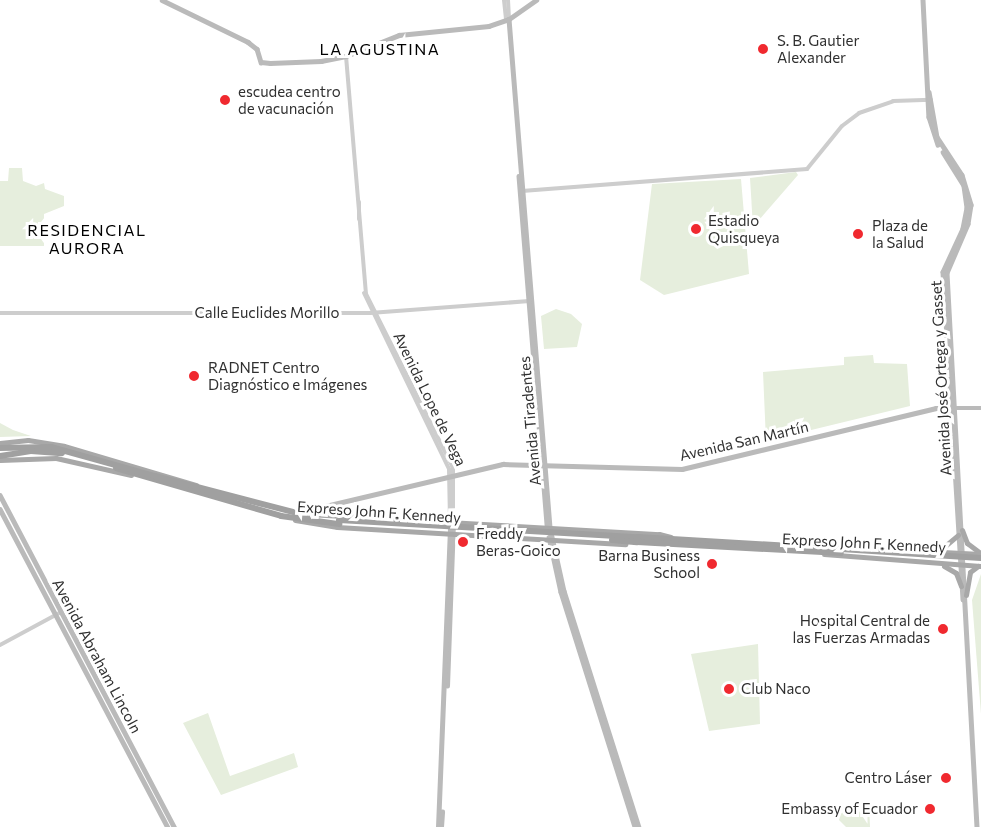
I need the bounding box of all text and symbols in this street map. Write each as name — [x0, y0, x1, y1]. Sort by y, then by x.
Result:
place label: S. B. Gautier Alexander — [777, 31, 859, 66]
district label: LA AGUSTINA — [320, 39, 440, 59]
marker: S. B. Gautier Alexander — [754, 40, 772, 58]
place label: escudea centro de vacunación — [238, 82, 341, 117]
marker: escudea centro de vacunación — [216, 91, 234, 109]
place label: Estadio Quisqueya — [708, 211, 780, 246]
place label: Plaza de la Salud — [872, 216, 928, 251]
district label: RESIDENCIAL AURORA — [27, 220, 147, 258]
marker: Estadio Quisqueya — [689, 222, 703, 236]
marker: Plaza de la Salud — [849, 225, 867, 243]
street label: Avenida José Ortega y Gasset — [927, 280, 955, 476]
street label: Calle Euclides Morillo — [195, 304, 339, 322]
street label: Avenida Lope de Vega — [390, 329, 470, 469]
street label: Avenida Tiradentes — [515, 355, 545, 487]
place label: RADNET Centro Diagnóstico e Imágenes — [208, 358, 367, 393]
marker: RADNET Centro Diagnóstico e Imágenes — [185, 367, 203, 385]
street label: Avenida San Martín — [678, 417, 810, 465]
street label: Expreso John F. Kennedy — [297, 497, 461, 527]
place label: Freddy Beras-Goico — [476, 524, 561, 559]
street label: Expreso John F. Kennedy — [782, 530, 946, 556]
marker: Freddy Beras-Goico — [454, 533, 472, 551]
place label: Barna Business School — [598, 546, 700, 581]
marker: Barna Business School — [705, 557, 719, 571]
street label: Avenida Abraham Lincoln — [49, 576, 145, 736]
place label: Hospital Central de las Fuerzas Armadas — [792, 611, 930, 646]
marker: Hospital Central de las Fuerzas Armadas — [934, 620, 952, 638]
place label: Club Naco — [741, 680, 811, 698]
marker: Club Naco — [722, 682, 736, 696]
place label: Centro Láser — [844, 769, 932, 787]
marker: Centro Láser — [937, 769, 955, 787]
place label: Embassy of Ecuador — [781, 800, 918, 818]
marker: Embassy of Ecuador — [923, 802, 937, 816]

